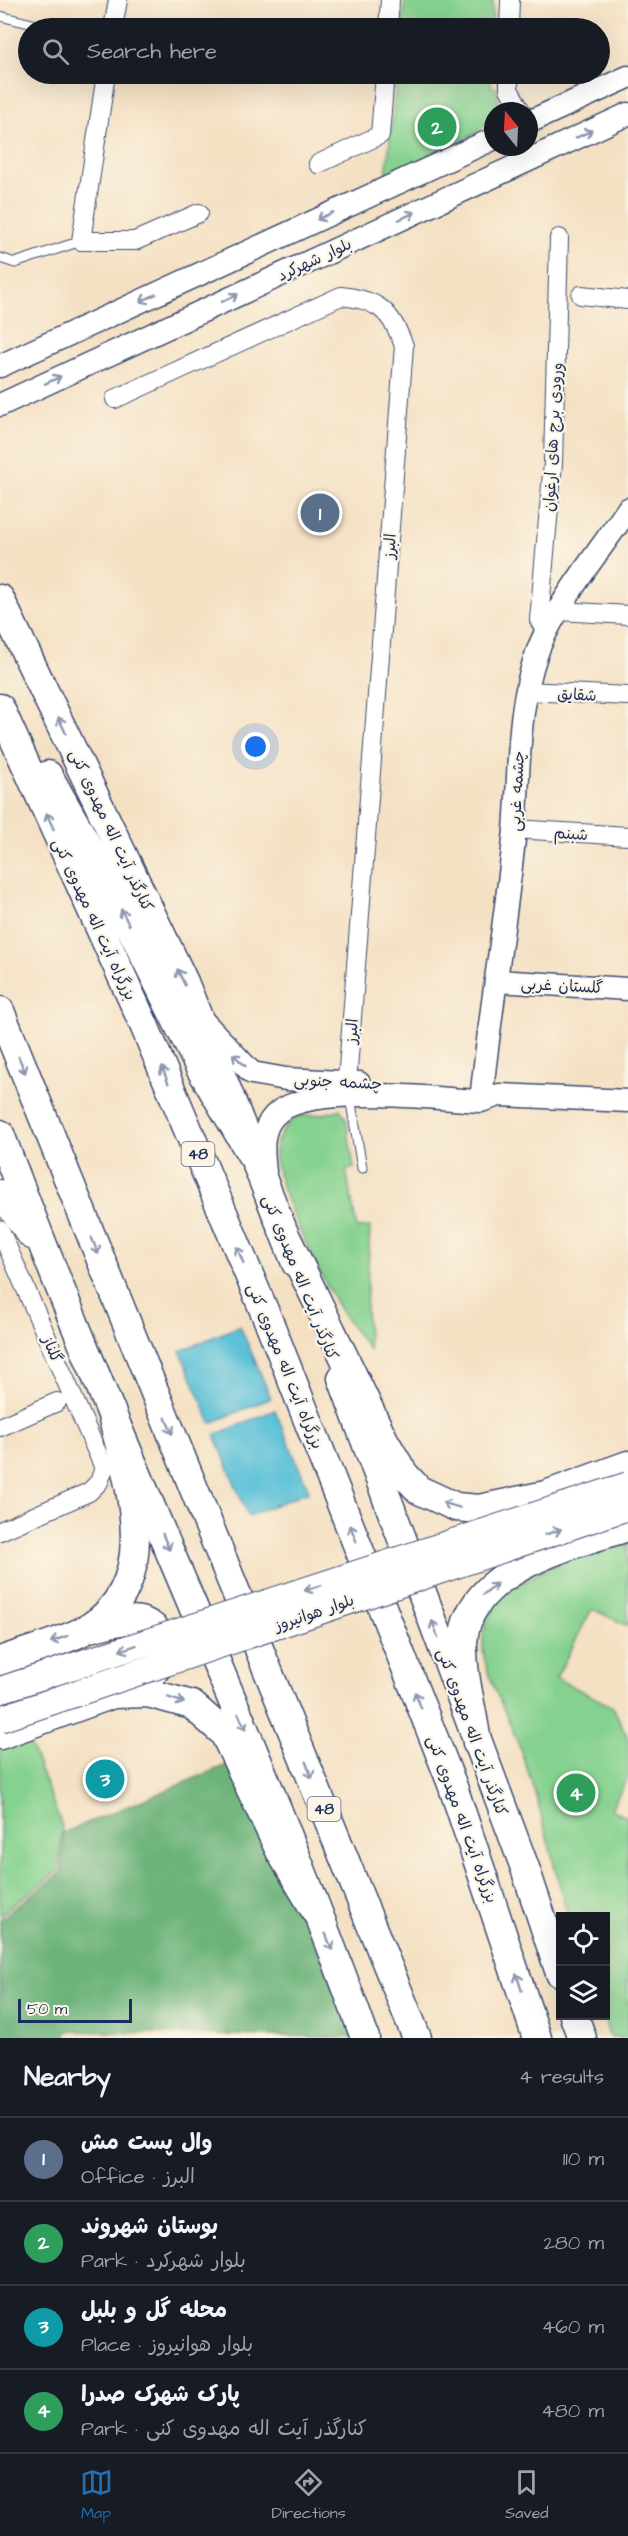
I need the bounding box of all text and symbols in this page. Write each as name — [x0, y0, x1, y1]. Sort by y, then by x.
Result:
search box — [18, 18, 610, 84]
icon: search — [39, 35, 72, 68]
text: Search here — [87, 36, 217, 67]
north arrow — [484, 102, 538, 156]
pin: 2 — [418, 104, 456, 150]
one-way arrow — [574, 128, 592, 140]
one-way arrow — [397, 210, 415, 222]
one-way arrow — [317, 211, 335, 223]
street label: بلوار شهرکرد — [274, 233, 355, 287]
one-way arrow — [140, 292, 158, 304]
one-way arrow — [220, 292, 238, 304]
street label: ورودی برج های ارغوان — [538, 362, 568, 512]
one-way arrow — [44, 374, 62, 386]
pin: 1 — [300, 490, 340, 536]
street label: البرز — [378, 533, 402, 561]
street label: شقایق — [557, 683, 597, 707]
one-way arrow — [56, 717, 68, 735]
your location — [241, 732, 270, 761]
street label: کنارگذر آیت اله مهدوی کنی — [64, 746, 158, 915]
street label: چشمه غربی — [504, 750, 530, 832]
one-way arrow — [44, 812, 55, 830]
street label: شبنم — [553, 822, 589, 847]
street label: بزرگراه آیت اله مهدوی کنی — [47, 835, 141, 1004]
one-way arrow — [119, 908, 131, 926]
one-way arrow — [175, 969, 187, 987]
street label: گلستان غربی — [520, 973, 604, 999]
street label: البرز — [340, 1018, 364, 1046]
one-way arrow — [231, 1052, 246, 1067]
one-way arrow — [17, 1055, 28, 1074]
one-way arrow — [159, 1066, 170, 1085]
street label: چشمه جنوبی — [293, 1069, 383, 1095]
road number: 48 — [182, 1142, 214, 1166]
street label: کنارگذر آیت اله مهدوی کنی — [257, 1191, 343, 1363]
one-way arrow — [90, 1236, 101, 1254]
one-way arrow — [234, 1246, 245, 1265]
street label: بزرگراه آیت اله مهدوی کنی — [242, 1280, 328, 1452]
street label: گلناز — [36, 1331, 68, 1366]
one-way arrow — [164, 1417, 175, 1435]
one-way arrow — [442, 1499, 461, 1510]
one-way arrow — [346, 1524, 357, 1543]
one-way arrow — [543, 1526, 562, 1537]
one-way arrow — [161, 1532, 172, 1551]
one-way arrow — [482, 1582, 498, 1595]
one-way arrow — [304, 1583, 323, 1594]
street label: بلوار هوانیروز — [270, 1589, 357, 1638]
one-way arrow — [429, 1620, 440, 1638]
one-way arrow — [50, 1635, 68, 1646]
one-way arrow — [119, 1643, 138, 1654]
street label: کنارگذر آیت اله مهدوی کنی — [432, 1646, 513, 1819]
one-way arrow — [412, 1691, 423, 1709]
one-way arrow — [166, 1695, 185, 1706]
one-way arrow — [237, 1712, 248, 1730]
street label: بزرگراه آیت اله مهدوی کنی — [422, 1733, 503, 1906]
pin: 3 — [86, 1756, 124, 1802]
one-way arrow — [304, 1761, 315, 1779]
pin: 4 — [556, 1770, 596, 1816]
road number: 48 — [308, 1797, 340, 1821]
map controls — [556, 1912, 610, 2020]
button: locate — [556, 1912, 610, 1966]
one-way arrow — [324, 1932, 335, 1951]
button: layers — [556, 1966, 610, 2020]
one-way arrow — [513, 1973, 524, 1992]
scale bar — [18, 1996, 132, 2024]
text: 50 m — [27, 1998, 67, 2020]
text: Nearby — [24, 2059, 111, 2095]
text: 4 results — [519, 2063, 604, 2091]
text: وال پست مش — [81, 2127, 213, 2158]
text: 1 — [42, 2145, 45, 2173]
text: 110 m — [563, 2145, 604, 2173]
text: Office · البرز — [81, 2163, 195, 2191]
text: بوستان شهروند — [81, 2211, 218, 2242]
text: 2 — [38, 2229, 49, 2257]
text: 280 m — [543, 2229, 604, 2257]
text: Park · بلوار شهرکرد — [81, 2247, 246, 2275]
text: محله گل و بلبل — [81, 2295, 227, 2326]
text: 3 — [38, 2313, 49, 2341]
text: 460 m — [542, 2313, 604, 2341]
text: Place · بلوار هوانیروز — [81, 2331, 253, 2359]
text: پارک شهرک صدرا — [81, 2379, 240, 2410]
text: 4 — [37, 2397, 50, 2425]
text: 480 m — [541, 2397, 604, 2425]
text: Park · کنارگذر آیت اله مهدوی کنی — [81, 2415, 367, 2443]
tab: Map — [80, 2466, 113, 2524]
tab: Directions — [272, 2466, 346, 2524]
tab: Saved — [505, 2466, 548, 2524]

